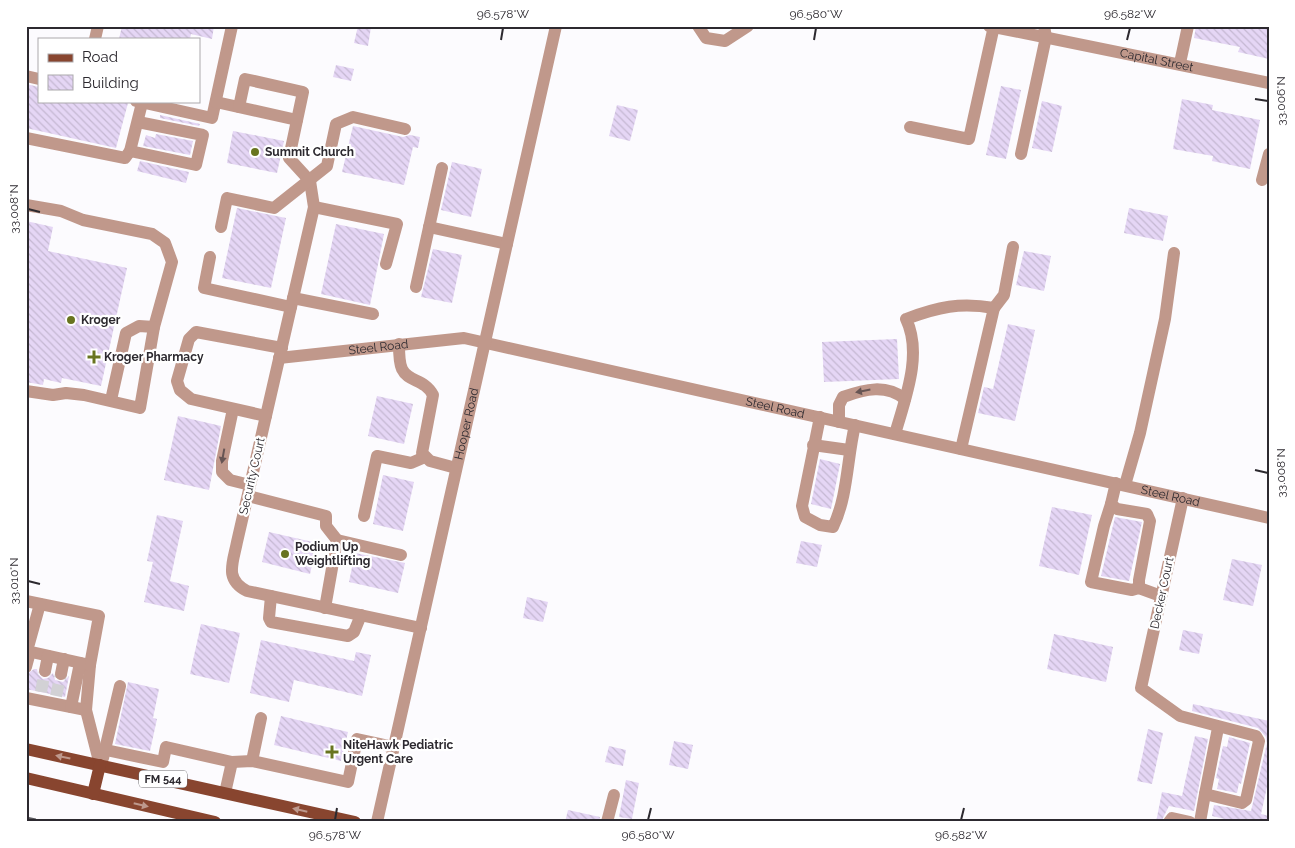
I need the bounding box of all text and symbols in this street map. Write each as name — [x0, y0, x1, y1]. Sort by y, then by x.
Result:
text: 96.578°W — [477, 7, 530, 21]
text: 96.580°W — [789, 7, 843, 21]
text: 96.582°W — [1104, 7, 1156, 21]
legend — [38, 38, 200, 102]
street label: Capital Street — [1119, 46, 1195, 74]
text: Road — [82, 48, 118, 66]
text: Building — [82, 74, 139, 92]
text: 33.006°N — [1274, 76, 1288, 126]
place label: Summit Church — [265, 145, 354, 159]
marker: Summit Church — [249, 146, 261, 158]
text: 33.008°N — [7, 184, 21, 234]
place label: Kroger — [81, 313, 121, 327]
marker: Kroger — [65, 314, 77, 326]
street label: Steel Road — [348, 337, 409, 357]
place label: Kroger Pharmacy — [104, 350, 204, 364]
marker: Kroger Pharmacy — [88, 351, 100, 363]
street label: Hooper Road — [452, 387, 481, 461]
one-way arrow — [854, 388, 870, 396]
street label: Steel Road — [744, 394, 806, 421]
street label: Security Court — [236, 436, 268, 516]
text: 33.008°N — [1274, 448, 1288, 498]
one-way arrow — [219, 449, 227, 465]
street label: Steel Road — [1140, 483, 1201, 509]
place label: Podium Up Weightlifting — [295, 540, 370, 568]
marker: Podium Up Weightlifting — [279, 548, 291, 560]
street label: Decker Court — [1148, 556, 1176, 630]
text: 33.010°N — [7, 557, 21, 605]
place label: NiteHawk Pediatric Urgent Care — [343, 738, 453, 766]
marker: NiteHawk Pediatric Urgent Care — [325, 745, 339, 759]
one-way arrow — [56, 753, 71, 761]
road number: FM 544 — [139, 771, 187, 788]
one-way arrow — [133, 801, 148, 809]
one-way arrow — [293, 806, 308, 814]
text: 96.578°W — [309, 828, 362, 842]
text: 96.580°W — [621, 828, 675, 842]
text: 96.582°W — [935, 828, 987, 842]

